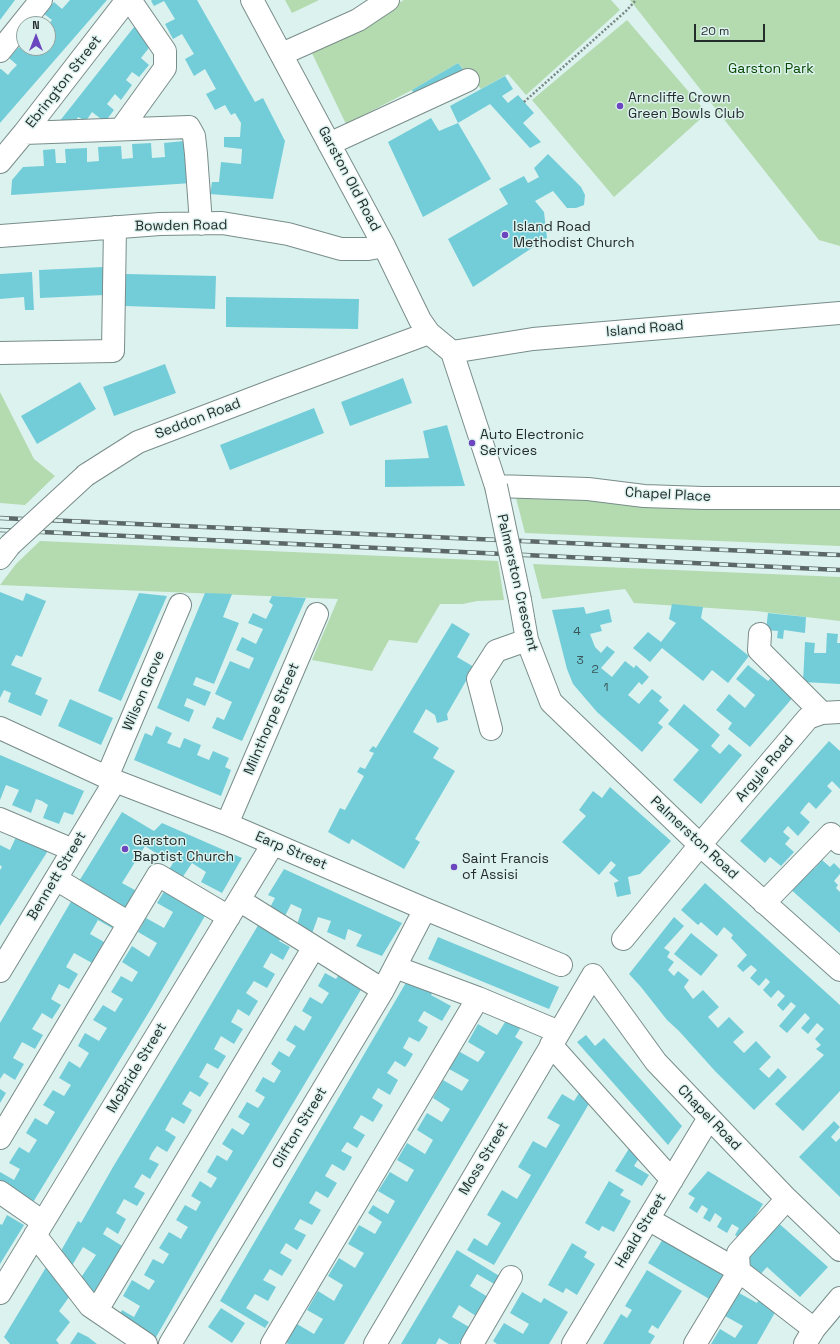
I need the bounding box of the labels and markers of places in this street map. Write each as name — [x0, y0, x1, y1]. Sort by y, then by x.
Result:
place label: Arncliffe Crown Green Bowls Club — [628, 90, 744, 122]
marker: Arncliffe Crown Green Bowls Club — [615, 101, 625, 111]
place label: Island Road Methodist Church — [513, 219, 635, 252]
marker: Island Road Methodist Church — [500, 230, 510, 240]
place label: Auto Electronic Services — [480, 427, 584, 460]
marker: Auto Electronic Services — [467, 438, 477, 448]
place label: Garston Baptist Church — [133, 833, 234, 866]
marker: Garston Baptist Church — [120, 844, 130, 854]
place label: Saint Francis of Assisi — [462, 851, 549, 884]
marker: Saint Francis of Assisi — [449, 862, 459, 872]

